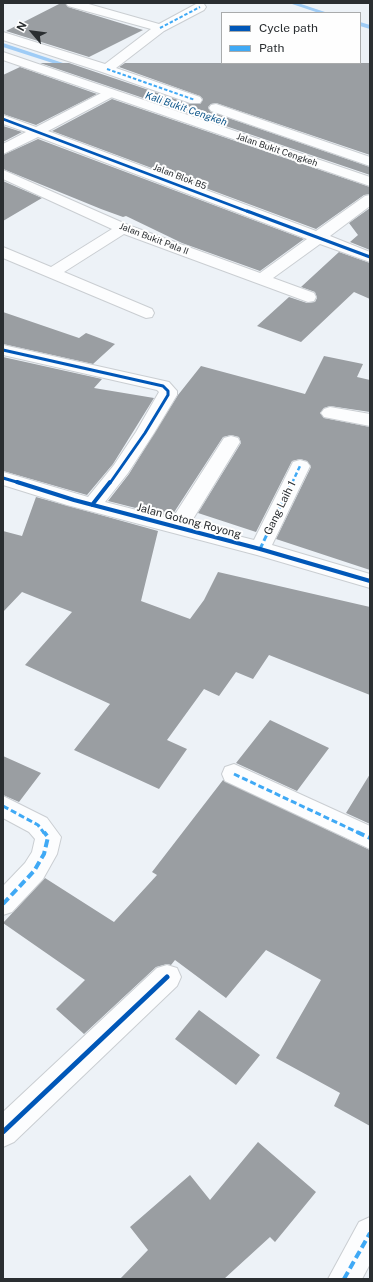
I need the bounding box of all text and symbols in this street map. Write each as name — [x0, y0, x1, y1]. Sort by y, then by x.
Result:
north arrow — [12, 12, 52, 52]
legend — [221, 12, 361, 64]
text: N — [14, 20, 29, 33]
text: Cycle path — [259, 21, 318, 35]
text: Path — [259, 41, 285, 55]
water label: Kali Bukit Cengkeh — [144, 89, 228, 129]
street label: Jalan Bukit Cengkeh — [235, 131, 319, 169]
street label: Jalan Blok B5 — [152, 162, 208, 192]
street label: Jalan Bukit Pala II — [118, 221, 190, 257]
street label: Gang Laih 1 — [261, 479, 299, 537]
street label: Jalan Gotong Royong — [135, 501, 243, 541]

